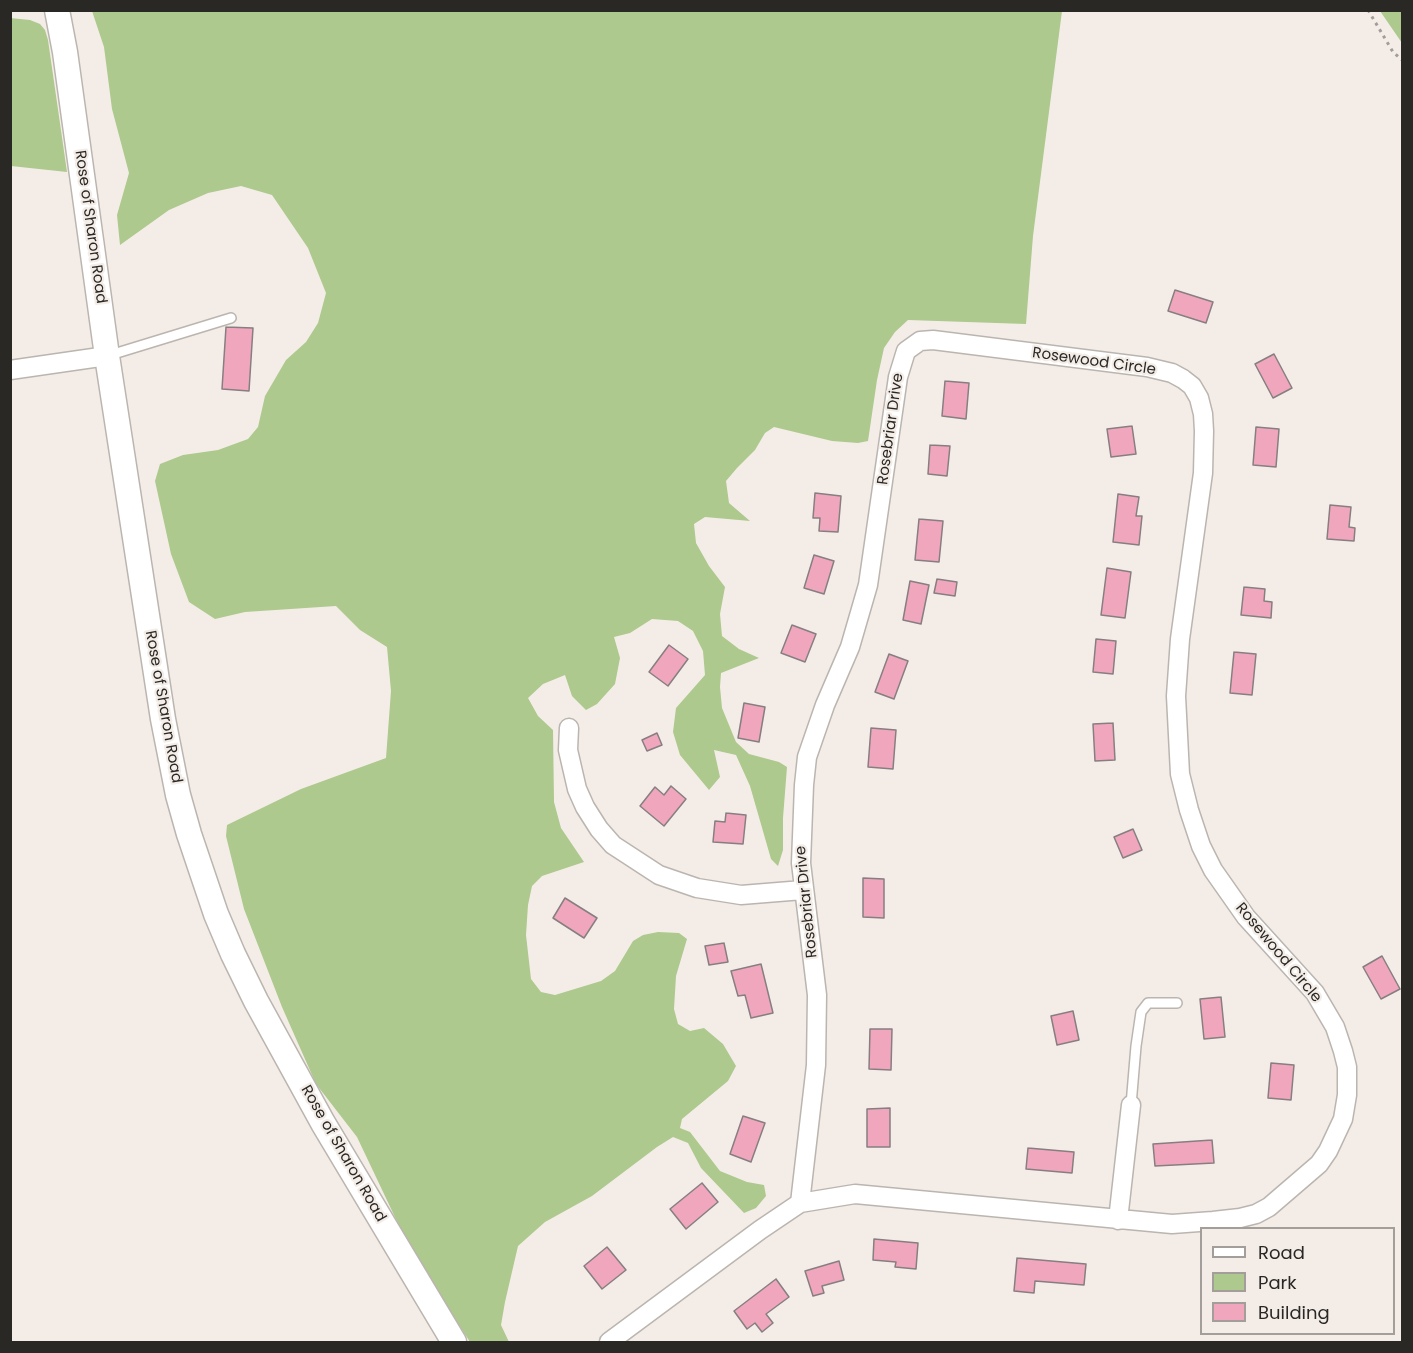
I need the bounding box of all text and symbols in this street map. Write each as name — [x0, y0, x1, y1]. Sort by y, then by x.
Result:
street label: Rose of Sharon Road — [70, 149, 110, 305]
street label: Rosewood Circle — [1031, 344, 1157, 380]
street label: Rosebriar Drive — [874, 372, 908, 486]
street label: Rose of Sharon Road — [141, 629, 185, 785]
street label: Rosebriar Drive — [792, 845, 822, 959]
street label: Rosewood Circle — [1231, 900, 1325, 1006]
street label: Rose of Sharon Road — [297, 1082, 389, 1226]
legend — [1200, 1227, 1395, 1335]
text: Road — [1258, 1240, 1305, 1265]
text: Park — [1258, 1270, 1297, 1295]
text: Building — [1258, 1300, 1330, 1325]

